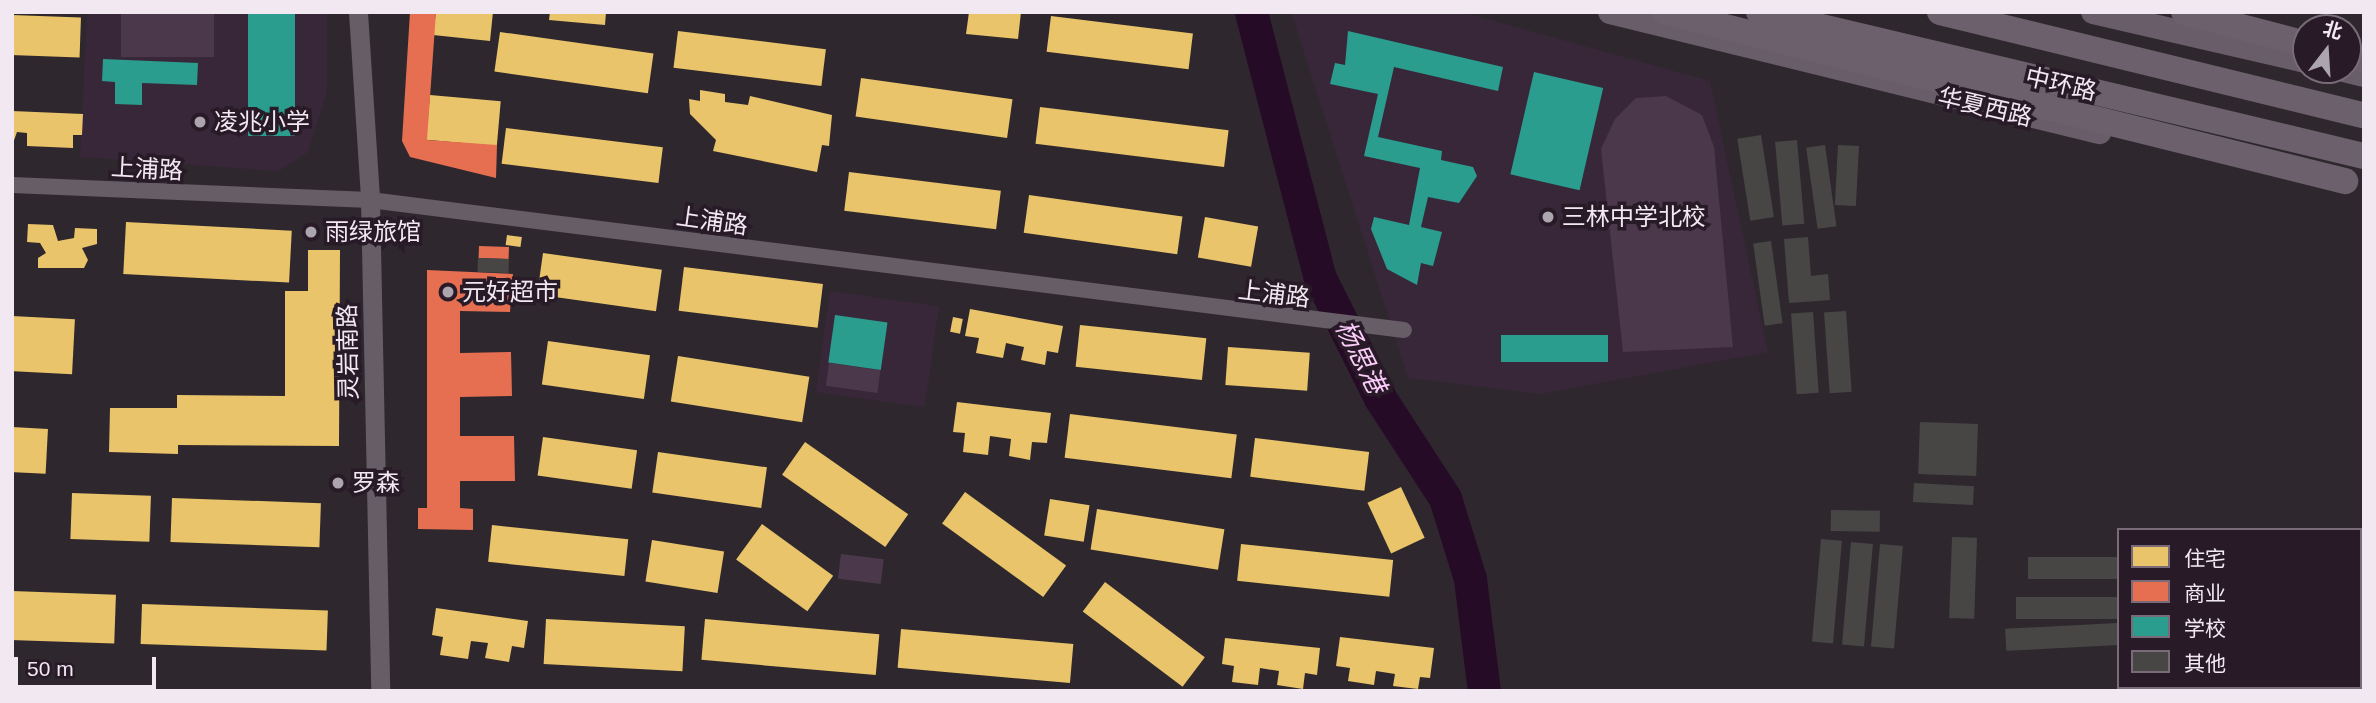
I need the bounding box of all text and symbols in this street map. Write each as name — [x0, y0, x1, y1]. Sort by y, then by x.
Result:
north arrow — [2292, 14, 2362, 84]
text: 北 — [2321, 18, 2345, 43]
street label: 中环路 — [2023, 62, 2099, 106]
street label: 华夏西路 — [1935, 82, 2035, 132]
place label: 凌兆小学 — [214, 108, 310, 136]
marker: 凌兆小学 — [192, 114, 208, 130]
street label: 上浦路 — [110, 153, 184, 185]
street label: 上浦路 — [674, 202, 750, 240]
place label: 三林中学北校 — [1562, 203, 1706, 231]
marker: 三林中学北校 — [1540, 209, 1556, 225]
place label: 雨绿旅馆 — [325, 218, 421, 246]
marker: 雨绿旅馆 — [303, 224, 319, 240]
street label: 上浦路 — [1237, 275, 1311, 313]
place label: 元好超市 — [462, 278, 558, 306]
marker: 元好超市 — [440, 284, 456, 300]
street label: 灵岩南路 — [333, 304, 363, 400]
water label: 杨思港 — [1328, 315, 1392, 399]
place label: 罗森 — [352, 469, 400, 497]
marker: 罗森 — [330, 475, 346, 491]
legend — [2117, 528, 2362, 689]
text: 住宅 — [2184, 547, 2226, 570]
text: 商业 — [2184, 582, 2226, 605]
text: 学校 — [2184, 617, 2226, 640]
scale bar — [18, 644, 159, 688]
text: 其他 — [2184, 652, 2226, 675]
text: 50 m — [27, 657, 74, 680]

